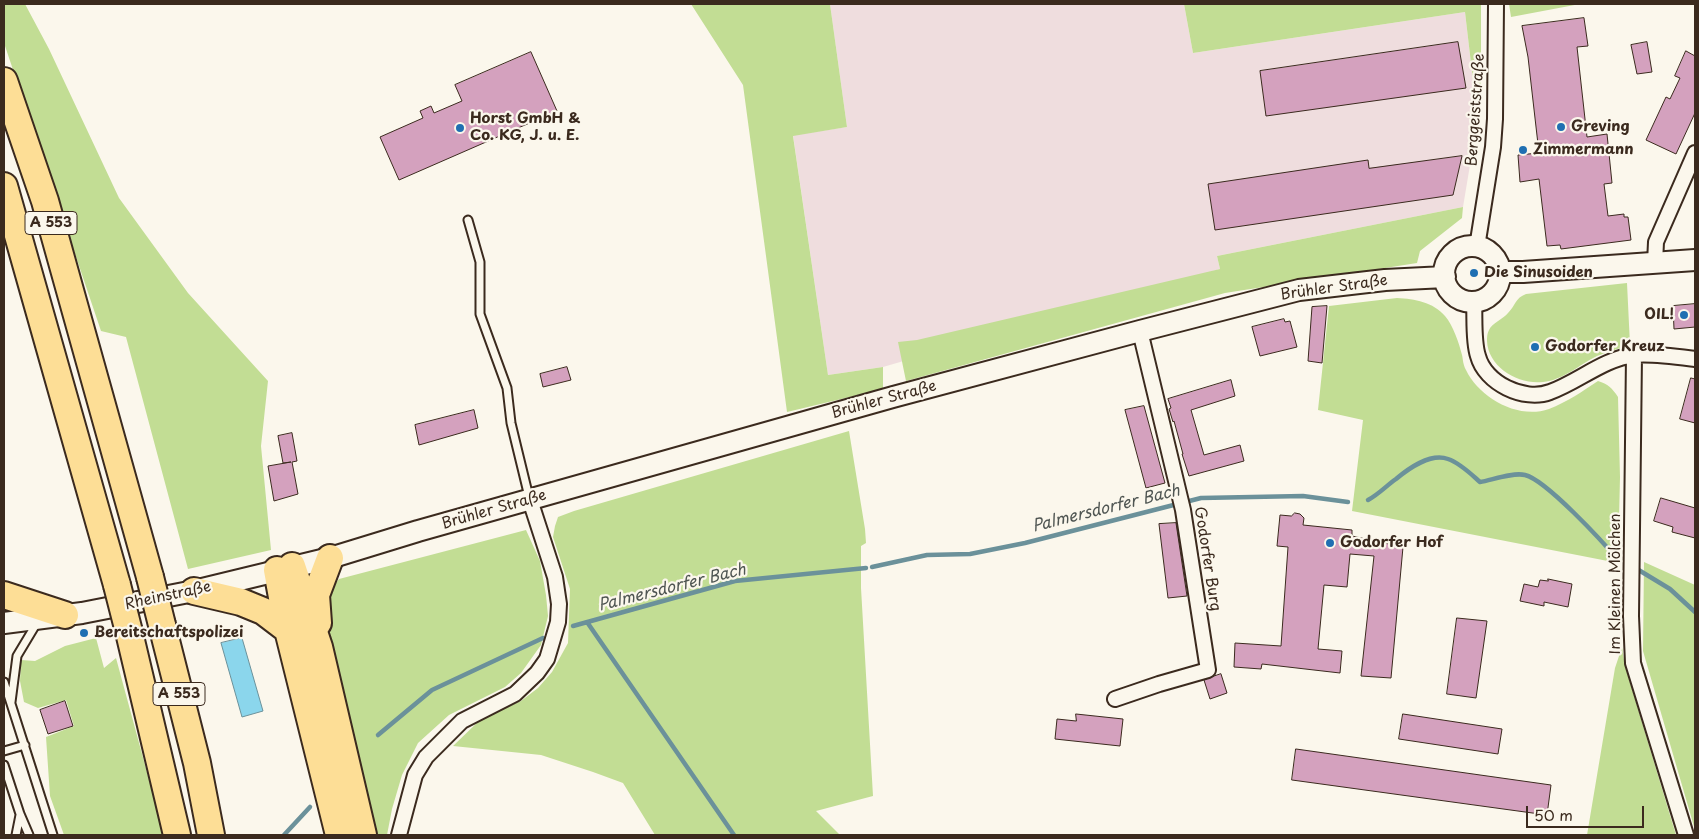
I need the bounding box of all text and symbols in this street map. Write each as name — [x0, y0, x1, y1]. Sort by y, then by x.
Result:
street label: Berggeiststraße — [1463, 53, 1489, 167]
place label: Horst GmbH & Co. KG, J. u. E. — [470, 110, 580, 145]
place label: Greving — [1571, 118, 1630, 136]
marker: Greving — [1555, 121, 1567, 133]
marker: Horst GmbH & Co. KG, J. u. E. — [454, 122, 466, 134]
place label: Zimmermann — [1533, 141, 1634, 159]
marker: Zimmermann — [1517, 144, 1529, 156]
road number: A 553 — [25, 212, 77, 234]
place label: Die Sinusoiden — [1484, 264, 1593, 282]
marker: Die Sinusoiden — [1468, 267, 1480, 279]
street label: Brühler Straße — [1279, 272, 1389, 304]
place label: OIL! — [1644, 306, 1674, 324]
marker: OIL! — [1678, 309, 1690, 321]
place label: Godorfer Kreuz — [1545, 338, 1665, 356]
marker: Godorfer Kreuz — [1529, 341, 1541, 353]
street label: Brühler Straße — [829, 377, 939, 423]
water label: Palmersdorfer Bach — [1030, 481, 1182, 537]
street label: Brühler Straße — [440, 486, 548, 534]
street label: Godorfer Burg — [1190, 505, 1224, 613]
street label: Im Kleinen Mölchen — [1607, 514, 1625, 654]
place label: Godorfer Hof — [1340, 534, 1443, 552]
marker: Godorfer Hof — [1324, 537, 1336, 549]
water label: Palmersdorfer Bach — [596, 560, 748, 616]
street label: Rheinstraße — [123, 578, 213, 614]
place label: Bereitschaftspolizei — [94, 624, 243, 642]
marker: Bereitschaftspolizei — [78, 627, 90, 639]
road number: A 553 — [153, 682, 205, 706]
scale bar — [1529, 796, 1646, 828]
text: 50 m — [1534, 803, 1573, 826]

